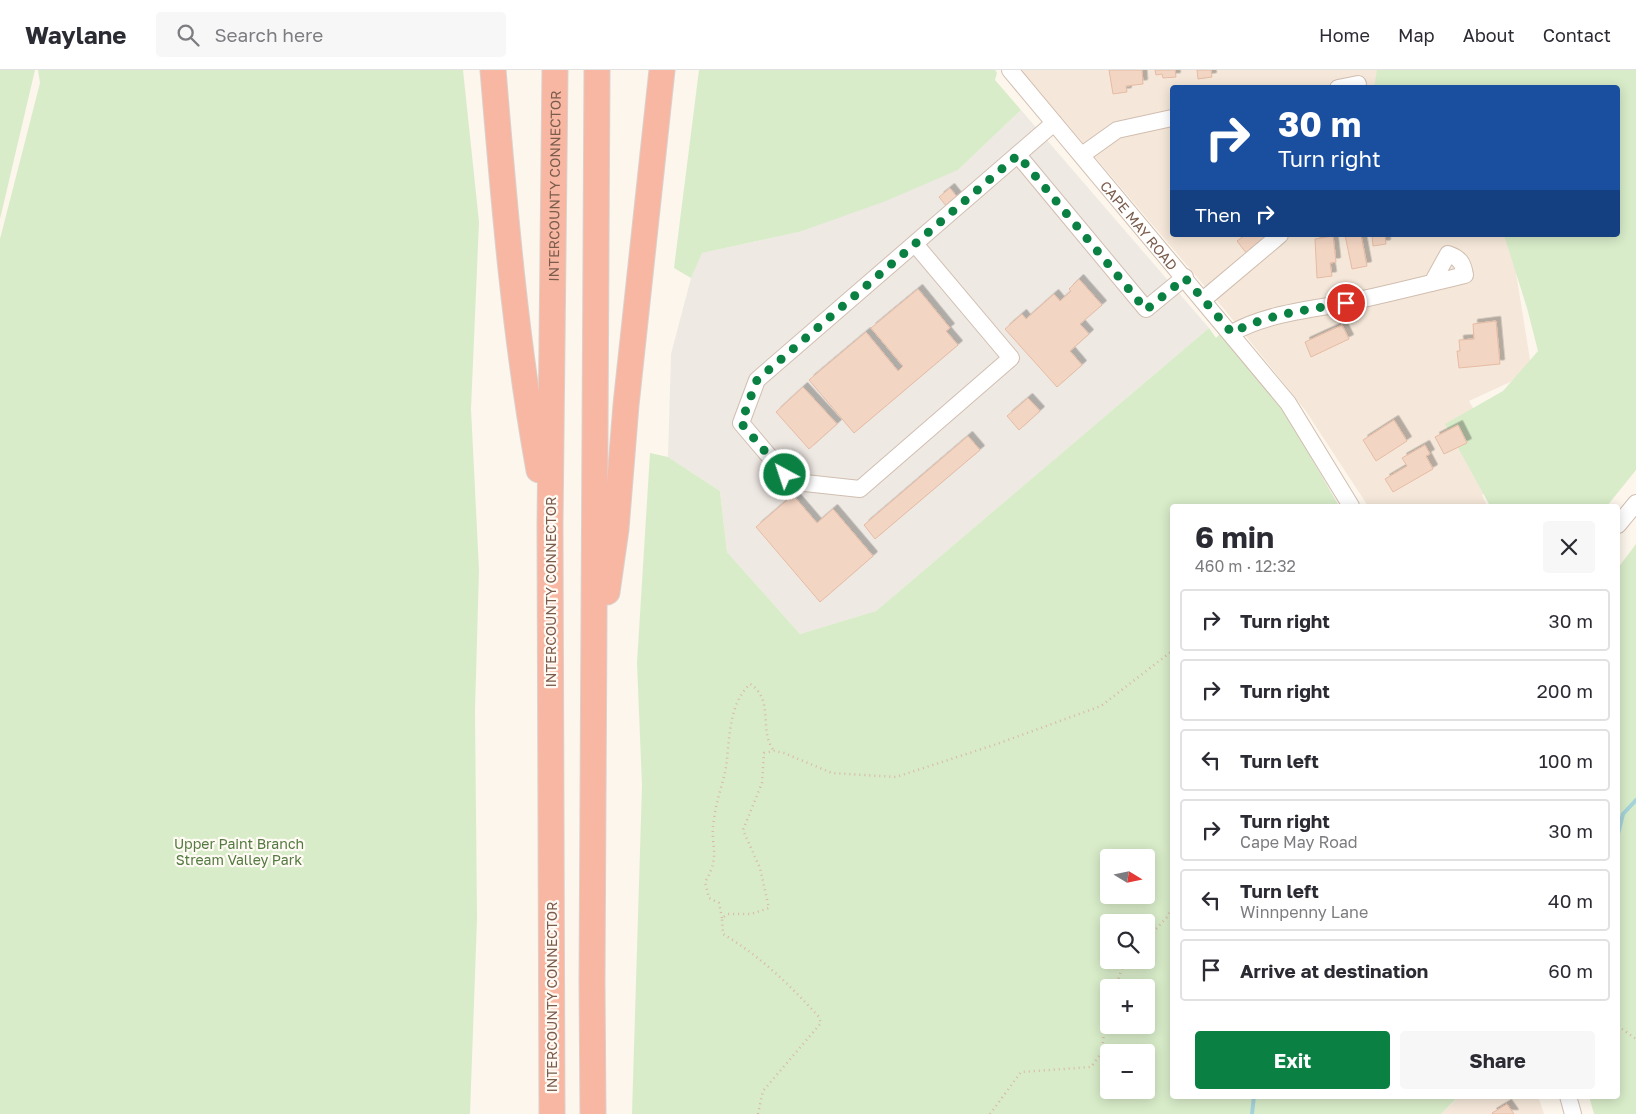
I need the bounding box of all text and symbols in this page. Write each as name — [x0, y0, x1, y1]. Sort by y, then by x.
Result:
search box — [156, 12, 506, 57]
text: Waylane — [25, 20, 126, 49]
icon: search — [174, 21, 202, 49]
text: Search here — [214, 23, 323, 46]
text: Home — [1319, 24, 1370, 46]
text: Map — [1398, 24, 1435, 46]
text: About — [1463, 24, 1515, 46]
text: Contact — [1543, 24, 1611, 46]
street label: INTERCOUNTY CONNECTOR — [544, 90, 563, 282]
text: 30 m — [1278, 103, 1361, 145]
icon: right — [1195, 105, 1260, 170]
text: Turn right — [1278, 145, 1381, 172]
street label: CAPE MAY ROAD — [1097, 177, 1182, 273]
icon: right — [1251, 200, 1279, 228]
text: Then — [1195, 203, 1241, 226]
pin — [1325, 282, 1367, 324]
icon: arrive — [1332, 289, 1360, 317]
position arrow — [758, 448, 810, 500]
street label: INTERCOUNTY CONNECTOR — [542, 496, 559, 688]
text: 6 min — [1195, 519, 1274, 555]
button: close — [1543, 521, 1595, 573]
text: 460 m · 12:32 — [1195, 556, 1296, 576]
icon: right — [1197, 606, 1225, 634]
text: Turn right — [1240, 609, 1330, 632]
text: 30 m — [1549, 609, 1593, 632]
icon: right — [1197, 676, 1225, 704]
text: Turn right — [1240, 679, 1330, 702]
text: 200 m — [1537, 679, 1593, 702]
icon: left — [1197, 746, 1225, 774]
text: Turn left — [1240, 749, 1319, 772]
text: 100 m — [1539, 749, 1593, 772]
text: Turn right — [1240, 809, 1330, 832]
icon: right — [1197, 816, 1225, 844]
text: 30 m — [1549, 819, 1593, 842]
text: Cape May Road — [1240, 832, 1358, 852]
park label: Upper Paint Branch Stream Valley Park — [174, 835, 304, 868]
north arrow — [1100, 849, 1155, 904]
map controls — [1100, 849, 1155, 1099]
text: Turn left — [1240, 879, 1319, 902]
icon: left — [1197, 886, 1225, 914]
text: 40 m — [1548, 889, 1593, 912]
street label: INTERCOUNTY CONNECTOR — [543, 901, 560, 1093]
text: Winnpenny Lane — [1240, 902, 1368, 922]
button: search — [1100, 914, 1155, 969]
icon: arrive — [1197, 956, 1225, 984]
text: Arrive at destination — [1240, 959, 1428, 982]
text: 60 m — [1548, 959, 1593, 982]
button: + — [1100, 979, 1155, 1034]
button: Exit — [1195, 1031, 1390, 1089]
button: Share — [1400, 1031, 1595, 1089]
button: − — [1100, 1044, 1155, 1099]

